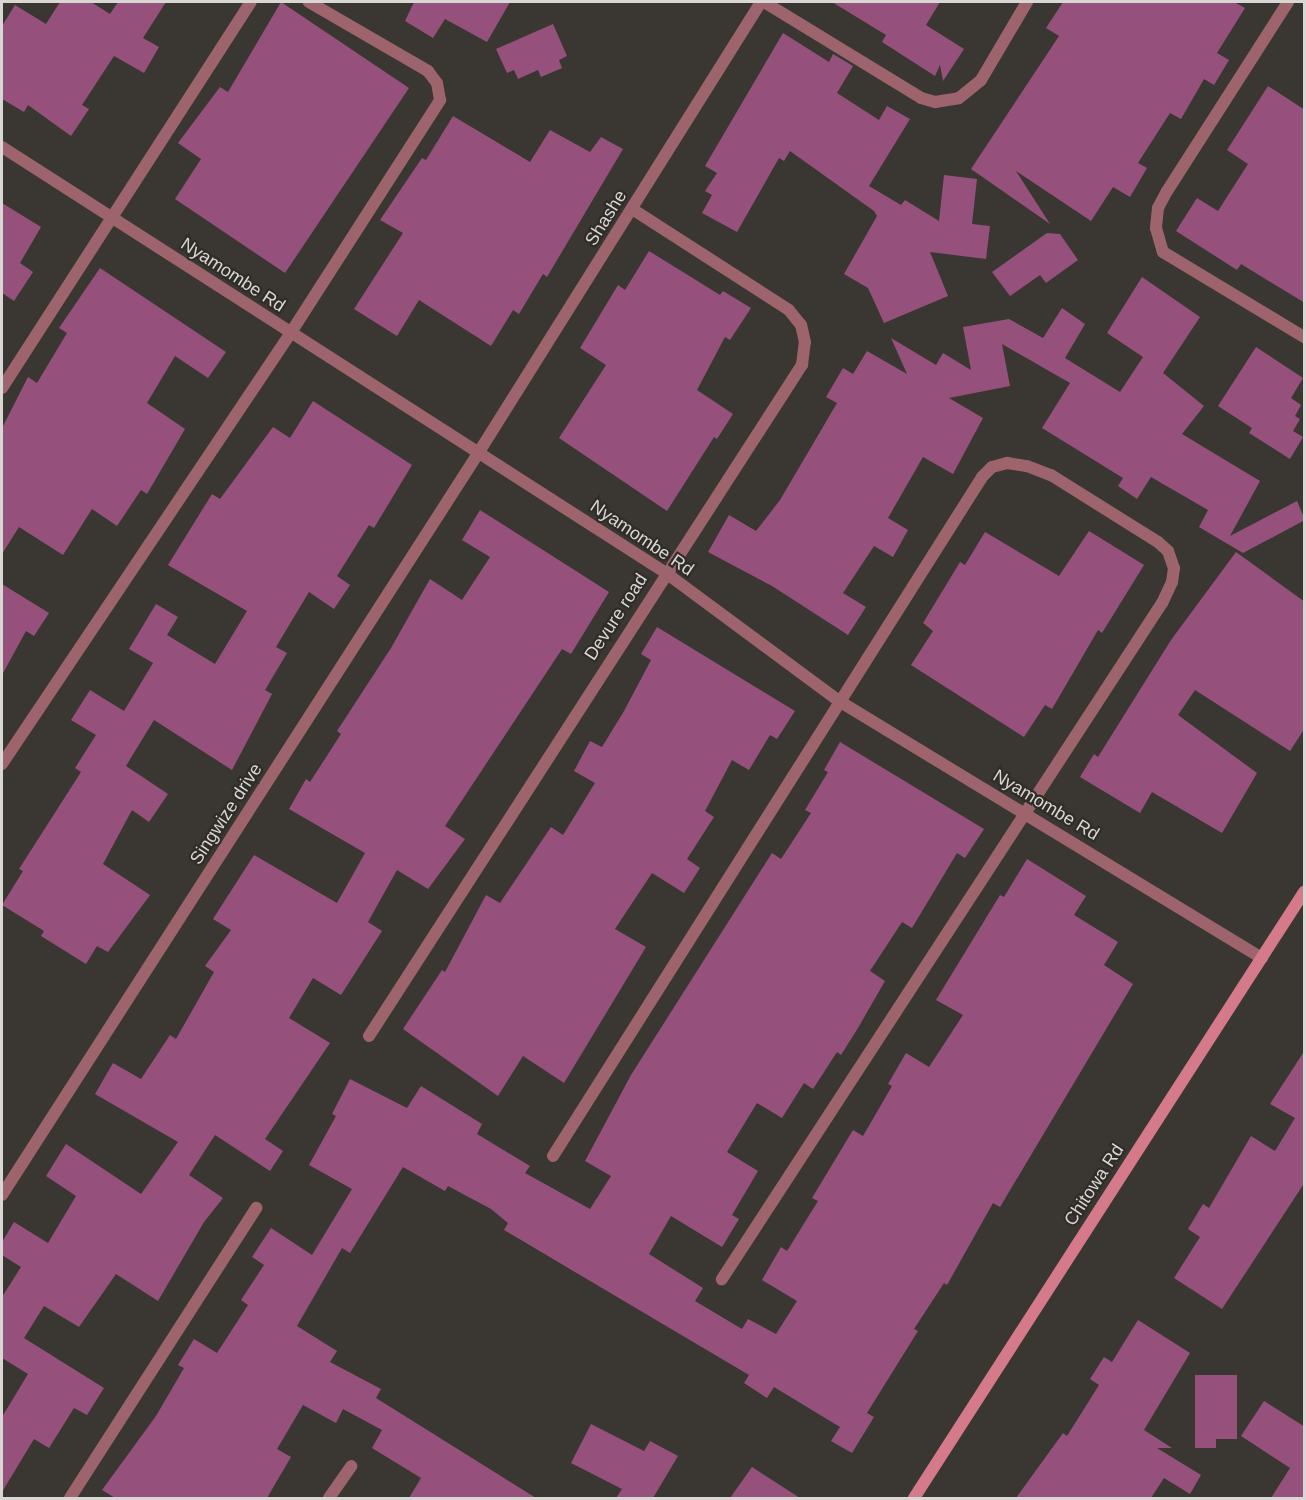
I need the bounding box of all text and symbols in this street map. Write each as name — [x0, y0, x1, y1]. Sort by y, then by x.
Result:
street label: Shashe — [581, 186, 631, 250]
street label: Nyamombe Rd — [177, 233, 289, 317]
street label: Nyamombe Rd — [586, 495, 698, 581]
street label: Devure road — [580, 570, 652, 664]
street label: Singwize drive — [185, 759, 267, 869]
street label: Nyamombe Rd — [989, 765, 1103, 845]
street label: Chitowa Rd — [1060, 1140, 1128, 1230]

